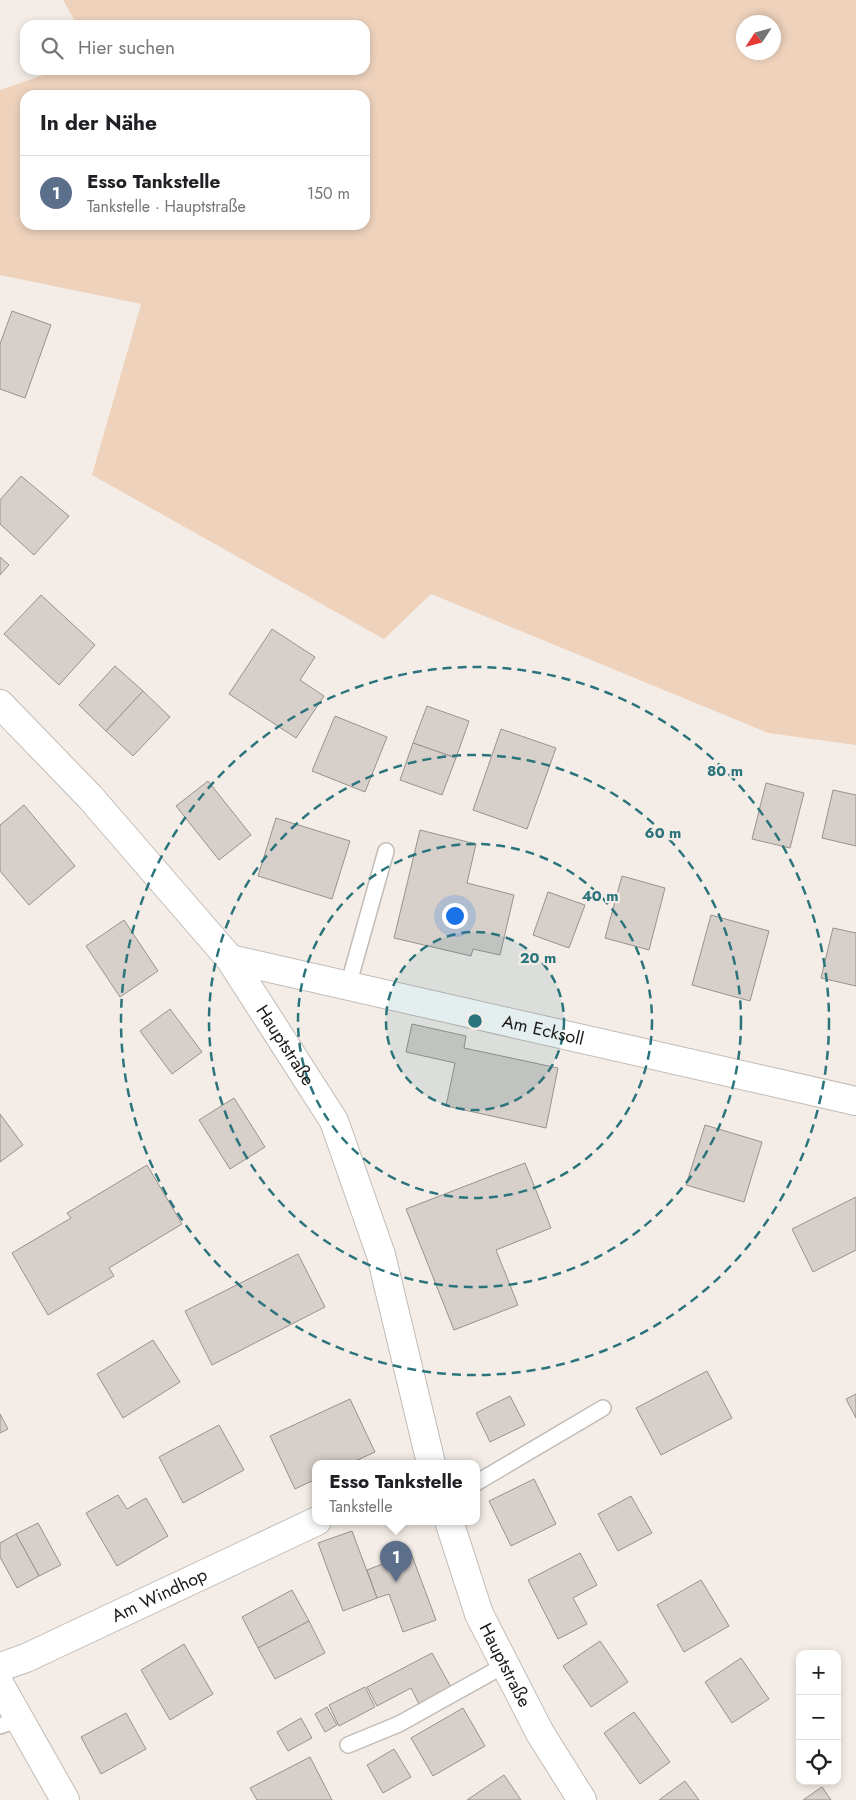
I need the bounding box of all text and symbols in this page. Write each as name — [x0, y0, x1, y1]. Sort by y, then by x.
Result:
north arrow — [736, 15, 781, 60]
search box — [20, 20, 370, 75]
icon: search — [38, 34, 66, 62]
text: Hier suchen — [78, 34, 175, 61]
text: In der Nähe — [40, 108, 157, 138]
text: Esso Tankstelle — [87, 168, 220, 195]
text: 1 — [52, 182, 60, 205]
text: 150 m — [307, 182, 350, 205]
text: Tankstelle · Hauptstraße — [87, 195, 246, 218]
text: 80 m — [707, 760, 743, 782]
text: 60 m — [645, 822, 681, 844]
text: 40 m — [581, 885, 619, 907]
your location — [442, 903, 468, 929]
text: 20 m — [520, 947, 556, 969]
street label: Hauptstraße — [250, 1000, 321, 1091]
street label: Am Ecksoll — [500, 1008, 586, 1052]
centre of rings — [466, 1012, 484, 1030]
popup — [312, 1460, 480, 1525]
text: Esso Tankstelle — [329, 1468, 463, 1495]
text: Tankstelle — [329, 1495, 392, 1518]
pin: 1 — [380, 1541, 412, 1582]
street label: Am Windhop — [107, 1561, 212, 1629]
street label: Hauptstraße — [473, 1618, 538, 1712]
map controls — [796, 1650, 841, 1785]
button: + — [796, 1650, 841, 1695]
button: − — [796, 1695, 841, 1740]
button: locate — [796, 1740, 841, 1785]

